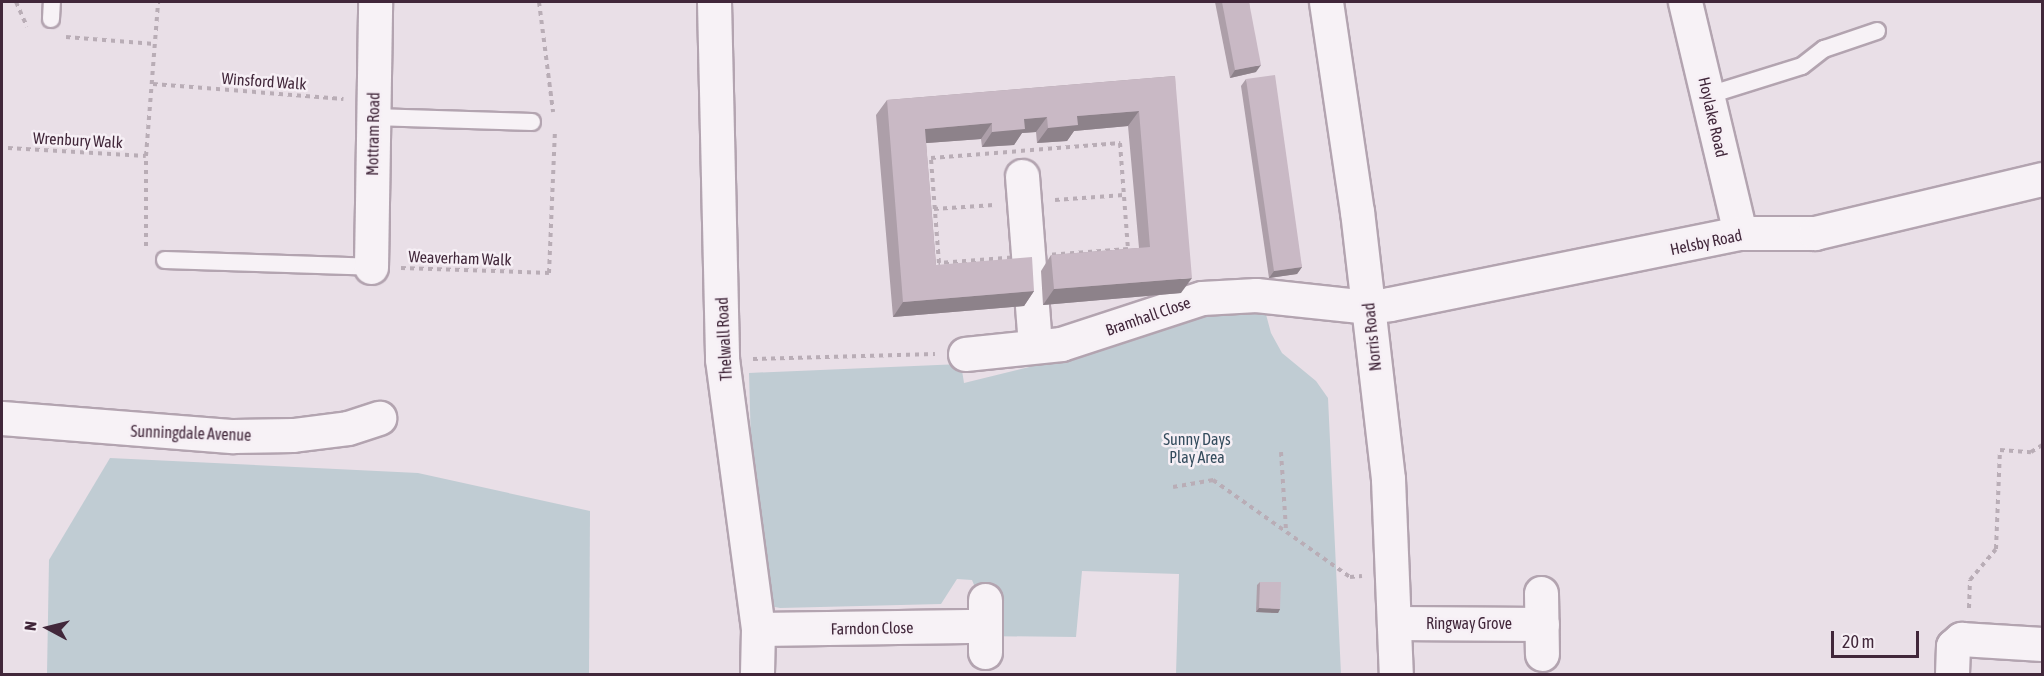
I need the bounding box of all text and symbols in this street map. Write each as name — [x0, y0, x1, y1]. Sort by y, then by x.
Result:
street label: Winsford Walk — [221, 68, 307, 94]
street label: Hoylake Road — [1694, 75, 1732, 159]
street label: Mottram Road — [363, 92, 383, 176]
street label: Wrenbury Walk — [33, 128, 123, 152]
street label: Helsby Road — [1668, 225, 1744, 259]
street label: Weaverham Walk — [408, 247, 512, 269]
street label: Bramhall Close — [1103, 293, 1193, 339]
street label: Thelwall Road — [712, 297, 736, 381]
street label: Norris Road — [1359, 302, 1385, 372]
street label: Sunningdale Avenue — [130, 421, 252, 445]
park label: Sunny Days Play Area — [1163, 429, 1231, 467]
north arrow — [18, 598, 78, 658]
street label: Ringway Grove — [1426, 613, 1512, 633]
street label: Farndon Close — [830, 618, 914, 638]
scale bar — [1834, 619, 1922, 657]
text: N — [21, 620, 40, 632]
text: 20 m — [1842, 631, 1874, 652]

